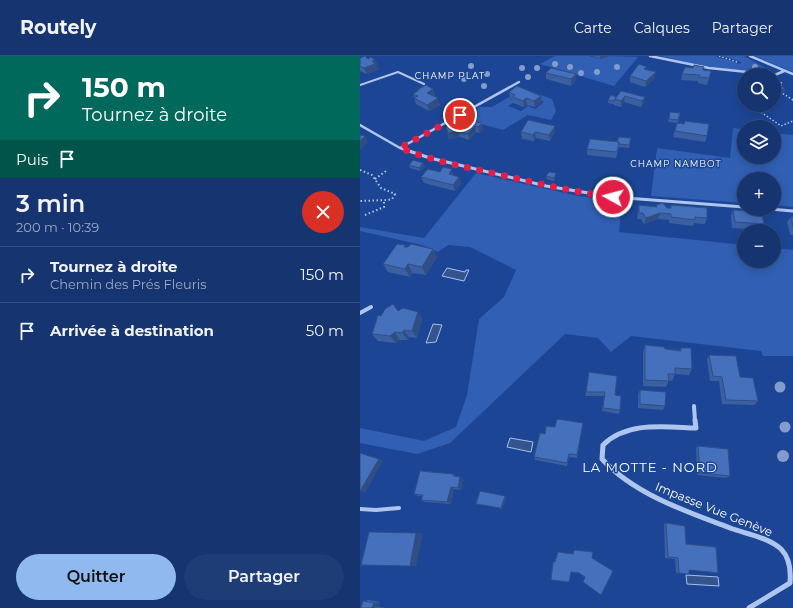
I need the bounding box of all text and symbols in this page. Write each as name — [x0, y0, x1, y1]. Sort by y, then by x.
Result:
text: Routely — [20, 16, 96, 39]
text: Carte — [574, 19, 612, 37]
text: Calques — [634, 19, 690, 37]
text: Partager — [712, 19, 773, 37]
map controls — [737, 68, 781, 268]
button: search — [737, 68, 781, 112]
text: 150 m — [82, 70, 166, 104]
district label: CHAMP PLAT — [415, 70, 485, 81]
icon: right — [16, 72, 68, 124]
pin — [443, 98, 477, 132]
text: Tournez à droite — [82, 104, 227, 126]
icon: arrive — [449, 104, 471, 126]
button: layers — [737, 120, 781, 164]
icon: arrive — [56, 148, 78, 170]
text: Puis — [16, 150, 48, 169]
district label: CHAMP NAMBOT — [630, 158, 722, 169]
button: + — [737, 172, 781, 216]
position arrow — [592, 176, 634, 218]
text: 3 min — [16, 189, 85, 218]
button: close — [302, 191, 344, 233]
text: 200 m · 10:39 — [16, 219, 99, 235]
button: − — [737, 224, 781, 268]
text: Tournez à droite — [50, 257, 178, 276]
icon: right — [16, 264, 38, 286]
text: 150 m — [300, 265, 344, 284]
text: Chemin des Prés Fleuris — [50, 276, 207, 292]
icon: arrive — [16, 320, 38, 342]
text: Arrivée à destination — [50, 321, 214, 340]
text: 50 m — [306, 321, 344, 340]
district label: LA MOTTE - NORD — [582, 459, 718, 475]
street label: Impasse Vue Genève — [653, 479, 775, 539]
button: Quitter — [16, 554, 176, 600]
button: Partager — [184, 554, 344, 600]

